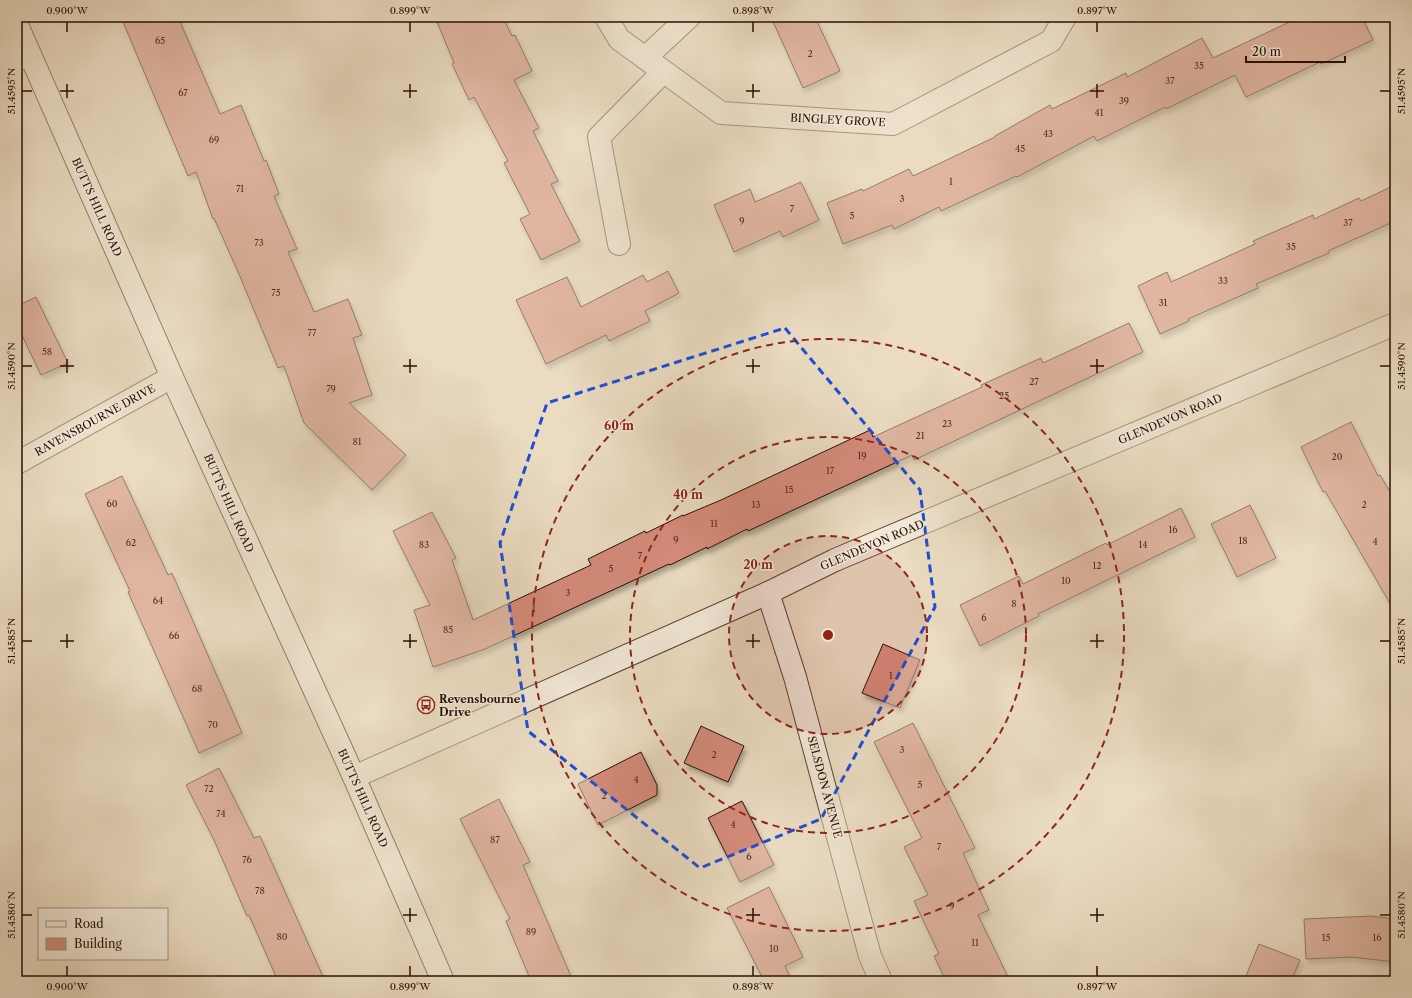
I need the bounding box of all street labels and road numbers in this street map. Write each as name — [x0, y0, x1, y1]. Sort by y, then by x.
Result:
street label: BINGLEY GROVE — [790, 111, 887, 130]
street label: BUTTS HILL ROAD — [69, 155, 125, 259]
street label: RAVENSBOURNE DRIVE — [32, 381, 158, 459]
street label: GLENDEVON ROAD — [1116, 391, 1224, 447]
street label: BUTTS HILL ROAD — [201, 451, 257, 555]
street label: GLENDEVON ROAD — [818, 517, 926, 573]
street label: SELSDON AVENUE — [805, 734, 846, 840]
street label: BUTTS HILL ROAD — [335, 746, 391, 850]

